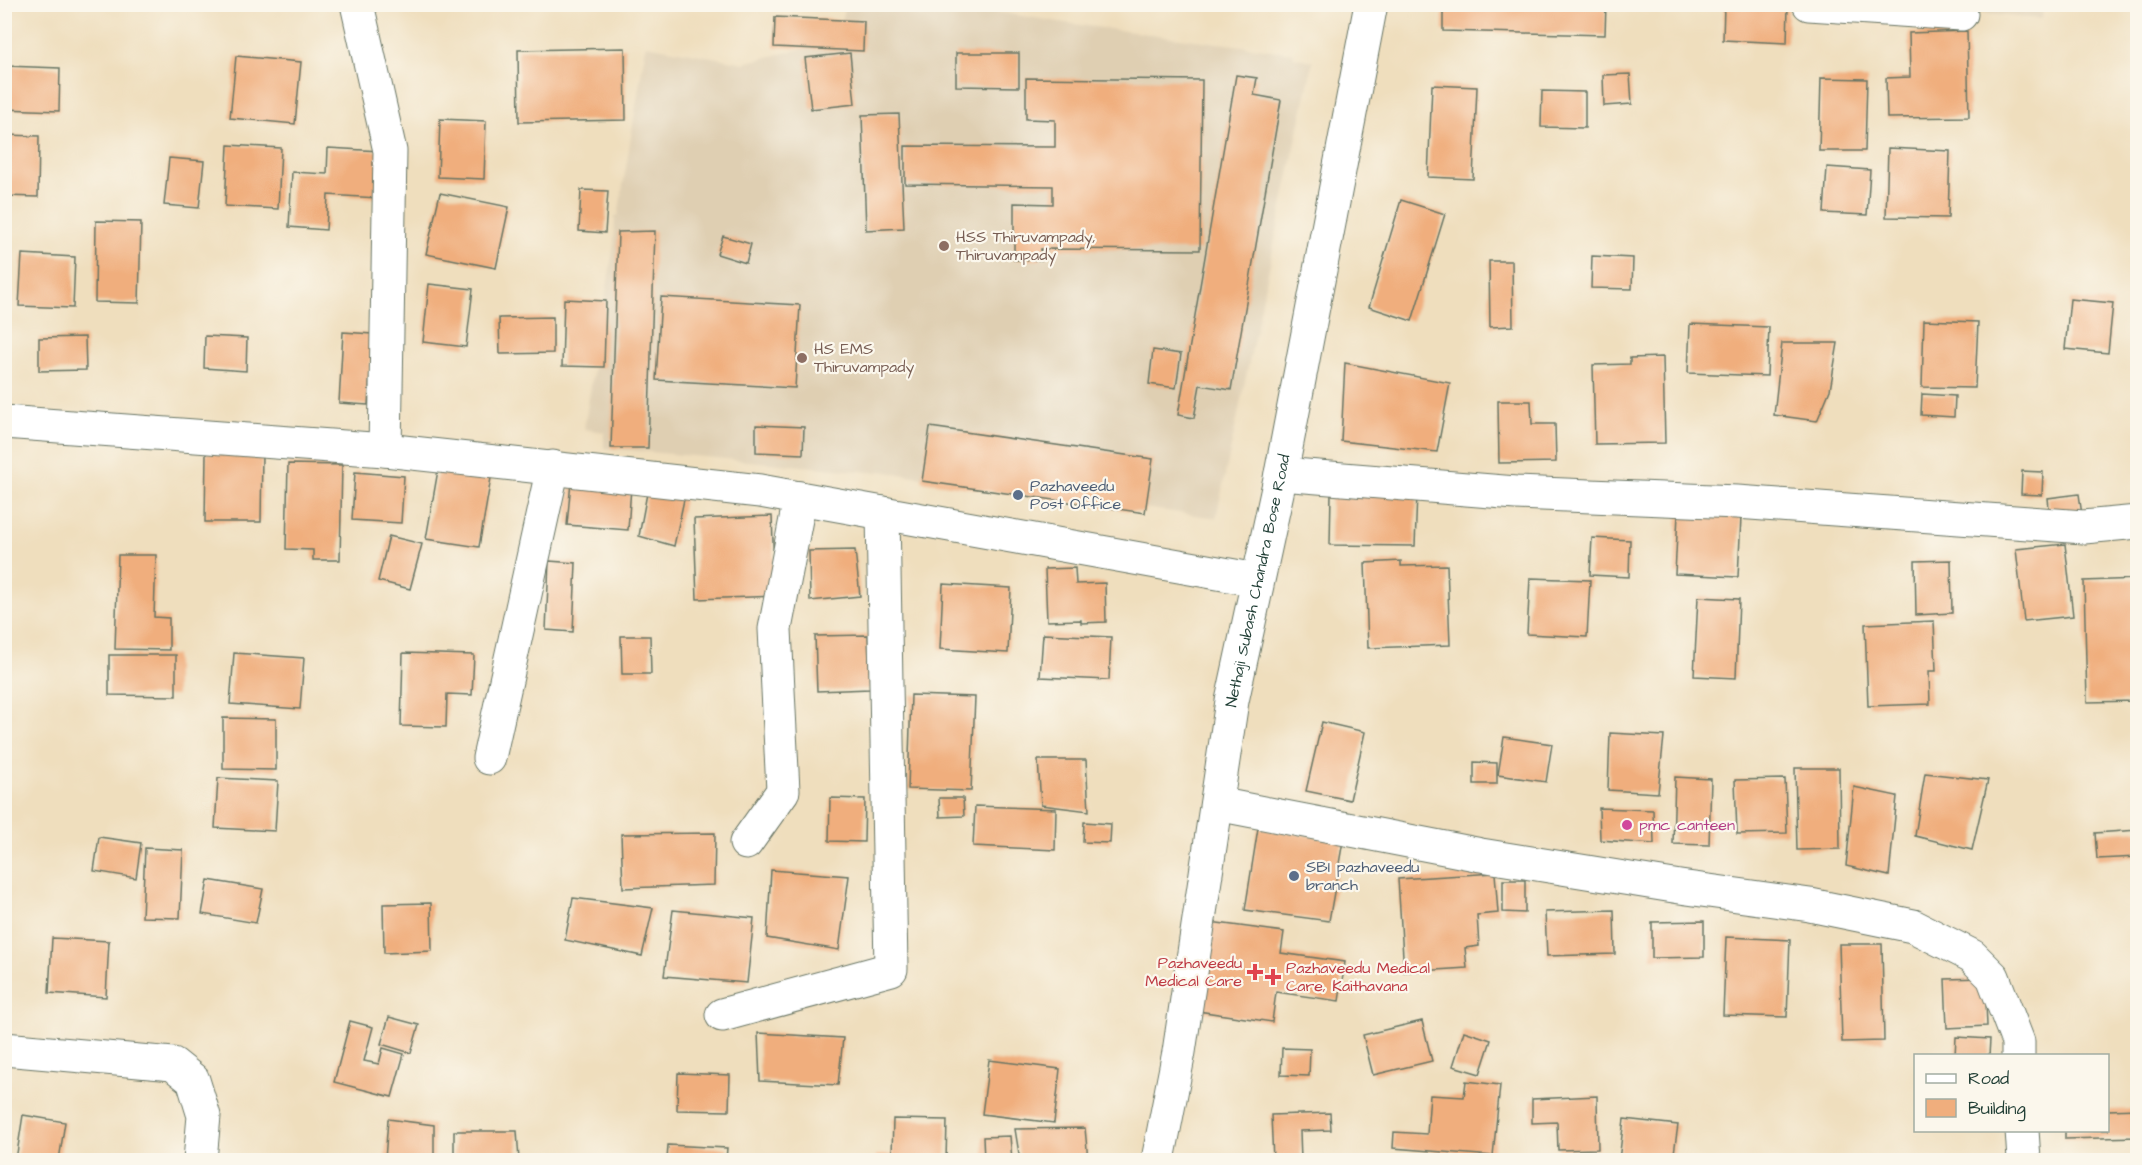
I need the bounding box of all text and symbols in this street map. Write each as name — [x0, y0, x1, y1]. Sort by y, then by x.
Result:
place label: HSS Thiruvampady, Thiruvampady — [956, 226, 1096, 267]
marker: HSS Thiruvampady, Thiruvampady — [937, 239, 951, 253]
place label: HS EMS Thiruvampady — [814, 338, 914, 379]
marker: HS EMS Thiruvampady — [795, 351, 809, 365]
street label: Nethaji Subash Chandra Bose Road — [1220, 453, 1296, 709]
place label: Pazhaveedu Post Office — [1030, 475, 1121, 515]
marker: Pazhaveedu Post Office — [1011, 488, 1025, 502]
place label: pmc canteen — [1639, 814, 1735, 836]
marker: pmc canteen — [1620, 818, 1634, 832]
place label: SBI pazhaveedu branch — [1306, 856, 1419, 896]
marker: SBI pazhaveedu branch — [1287, 869, 1301, 883]
place label: Pazhaveedu Medical Care — [1145, 952, 1242, 992]
place label: Pazhaveedu Medical Care, Kaithavana — [1286, 957, 1430, 997]
marker: Pazhaveedu Medical Care — [1246, 963, 1264, 981]
marker: Pazhaveedu Medical Care, Kaithavana — [1264, 968, 1282, 986]
legend — [1914, 1054, 2109, 1132]
text: Road — [1968, 1066, 2009, 1091]
text: Building — [1968, 1096, 2026, 1122]

